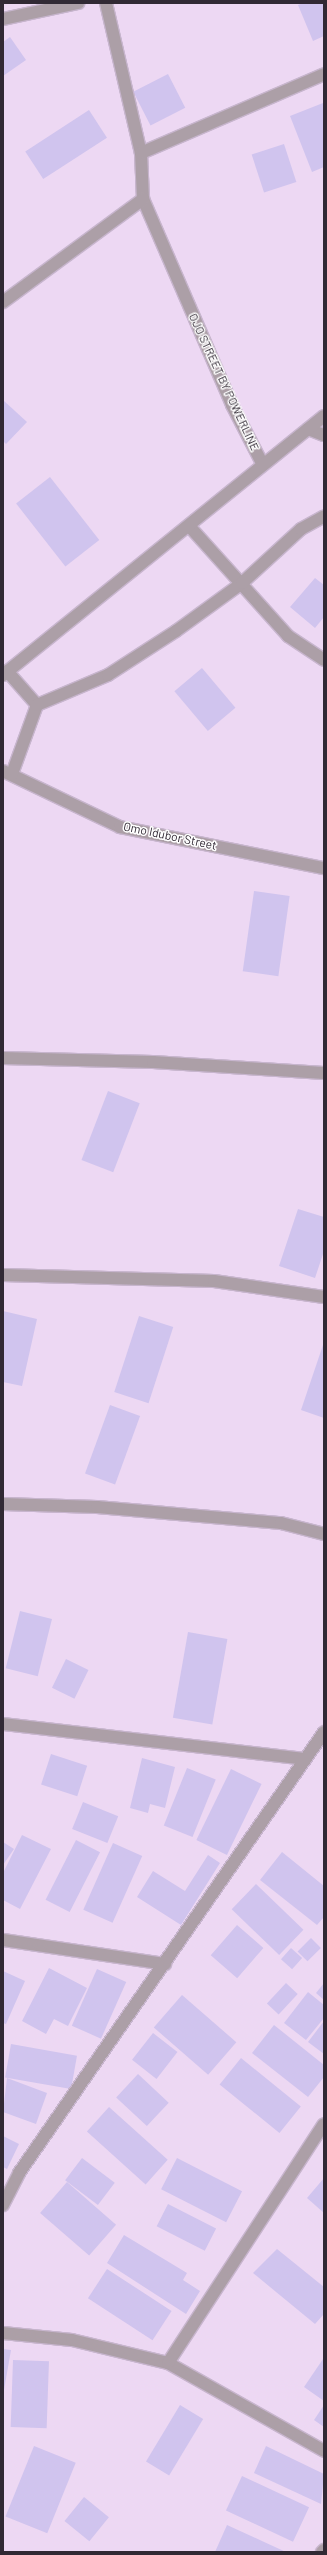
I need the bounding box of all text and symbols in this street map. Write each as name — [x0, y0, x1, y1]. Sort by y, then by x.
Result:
street label: OJO STREET BY POWERLINE — [186, 311, 262, 453]
street label: Omo Idubor Street — [122, 819, 218, 853]

